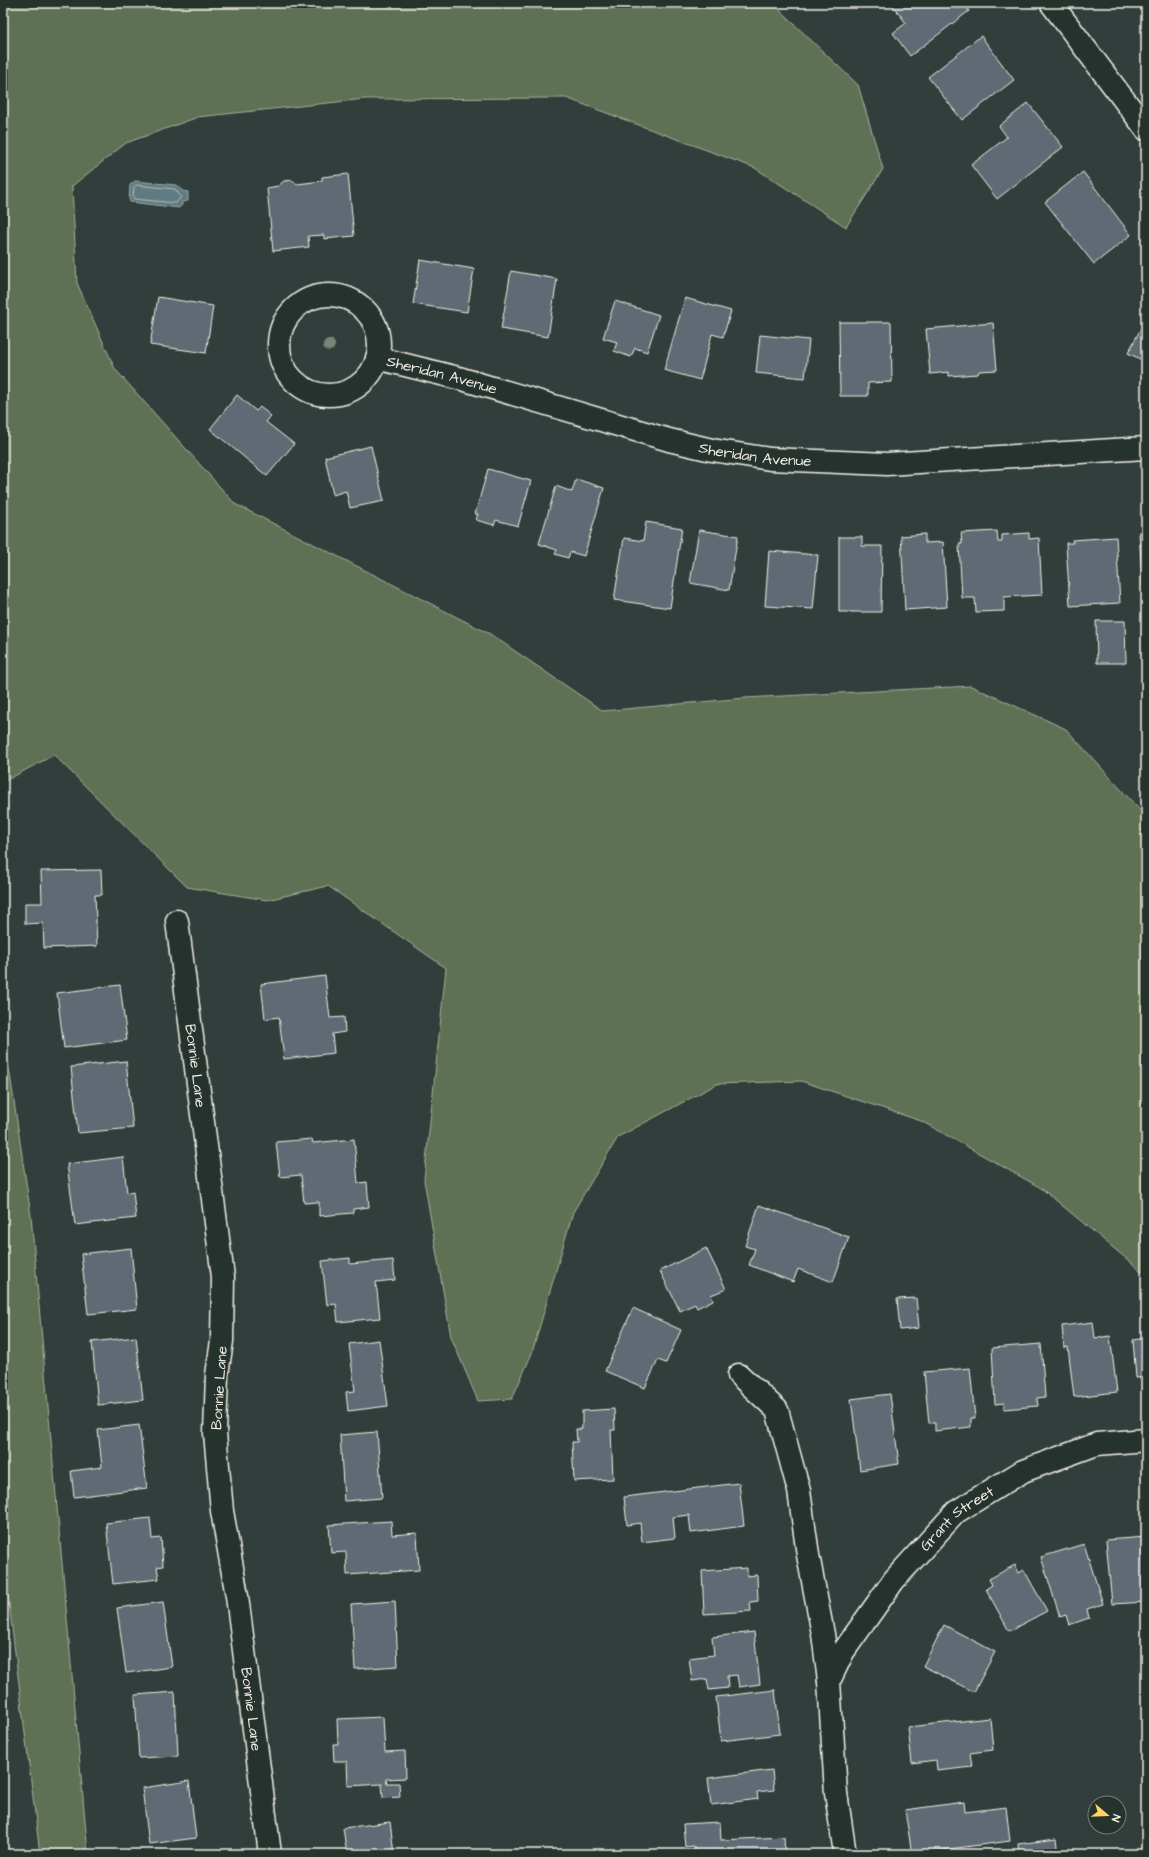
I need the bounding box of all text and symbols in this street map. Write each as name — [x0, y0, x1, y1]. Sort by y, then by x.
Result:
street label: Sheridan Avenue — [384, 351, 499, 400]
street label: Sheridan Avenue — [697, 437, 812, 472]
street label: Bonnie Lane — [179, 1023, 211, 1109]
street label: Bonnie Lane — [206, 1345, 233, 1431]
street label: Grant Street — [915, 1481, 998, 1556]
street label: Bonnie Lane — [235, 1666, 267, 1752]
north arrow — [1087, 1795, 1127, 1835]
text: N — [1108, 1812, 1124, 1824]

